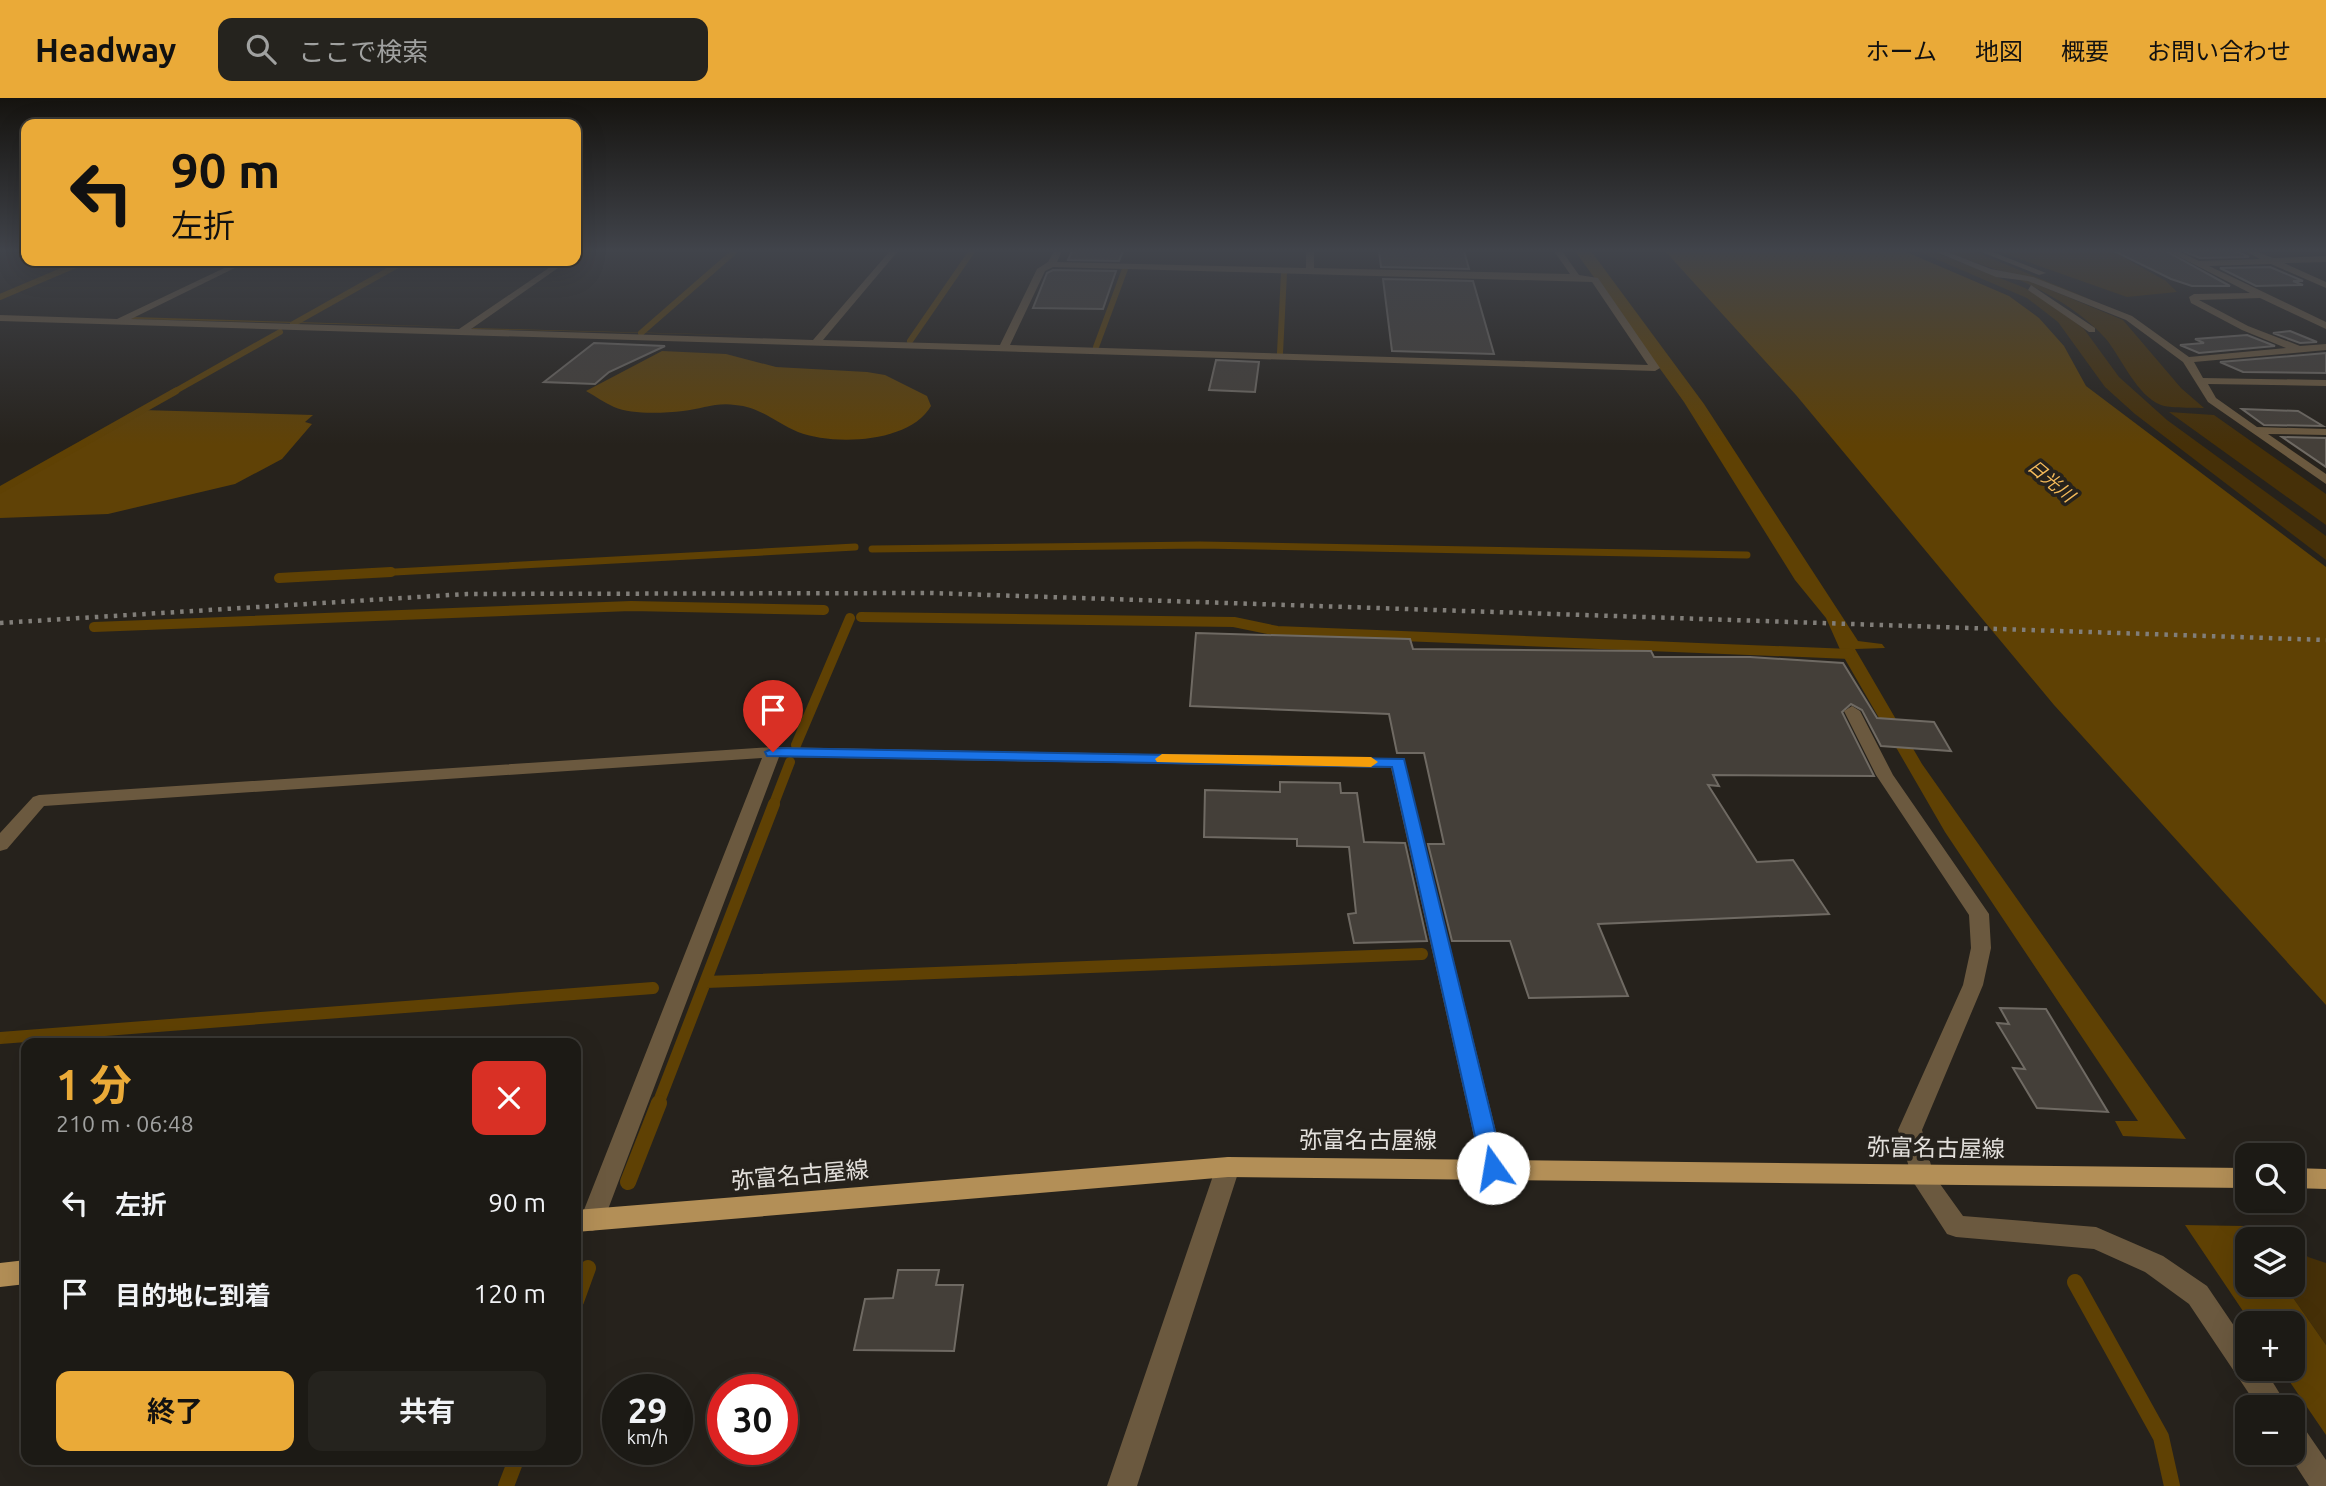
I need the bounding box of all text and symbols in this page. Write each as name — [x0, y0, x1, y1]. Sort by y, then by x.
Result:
search box — [218, 18, 708, 81]
icon: search — [242, 30, 280, 68]
text: Headway — [35, 31, 176, 68]
text: ここで検索 — [298, 37, 428, 66]
text: ホーム — [1866, 38, 1937, 65]
text: 地図 — [1975, 38, 2023, 65]
text: 概要 — [2061, 38, 2109, 65]
text: お問い合わせ — [2147, 38, 2291, 65]
text: 90 m — [171, 142, 280, 197]
icon: left — [56, 147, 147, 238]
text: 左折 — [171, 207, 235, 243]
water label: 日光川 — [2025, 455, 2080, 507]
pin — [743, 680, 803, 752]
icon: arrive — [754, 691, 792, 729]
text: 1 分 — [56, 1061, 132, 1108]
button: close — [472, 1061, 546, 1135]
text: 210 m · 06:48 — [56, 1111, 194, 1136]
street label: 弥富名古屋線 — [1299, 1127, 1437, 1152]
position arrow — [1456, 1131, 1530, 1205]
street label: 弥富名古屋線 — [1867, 1134, 2005, 1161]
map controls — [2235, 1143, 2305, 1465]
button: search — [2235, 1143, 2305, 1213]
street label: 弥富名古屋線 — [730, 1156, 870, 1193]
icon: left — [56, 1184, 94, 1222]
text: 90 m — [488, 1188, 546, 1217]
text: 左折 — [115, 1190, 167, 1219]
button: layers — [2235, 1227, 2305, 1297]
icon: arrive — [56, 1275, 94, 1313]
text: 120 m — [474, 1279, 546, 1308]
text: 目的地に到着 — [115, 1281, 271, 1310]
button: + — [2235, 1311, 2305, 1381]
button: 終了 — [56, 1371, 294, 1451]
button: 共有 — [308, 1371, 546, 1451]
speed limit sign: 30 — [707, 1374, 798, 1465]
text: 29 — [628, 1390, 667, 1430]
button: − — [2235, 1395, 2305, 1465]
text: km/h — [627, 1427, 668, 1447]

